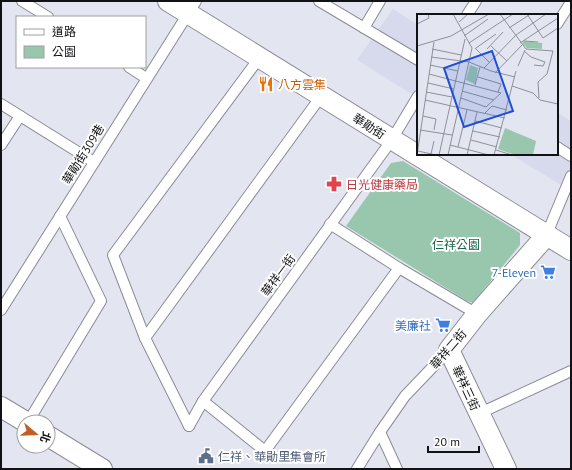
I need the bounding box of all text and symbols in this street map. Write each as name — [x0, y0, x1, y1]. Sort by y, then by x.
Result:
inset map — [417, 14, 558, 155]
legend — [16, 16, 146, 68]
text: 道路 — [52, 24, 76, 39]
text: 公園 — [52, 44, 76, 59]
restaurant icon: 八方雲集 — [257, 75, 275, 93]
place label: 八方雲集 — [278, 77, 326, 92]
street label: 華勛街 — [350, 110, 388, 142]
street label: 華勛街309巷 — [59, 121, 107, 187]
pharmacy icon: 日光健康藥局 — [325, 175, 343, 193]
place label: 日光健康藥局 — [346, 177, 418, 192]
park label: 仁祥公園 — [432, 237, 480, 252]
street label: 華祥一街 — [258, 251, 298, 299]
supermarket icon: 7-Eleven — [539, 263, 557, 281]
place label: 7-Eleven — [492, 265, 536, 280]
supermarket icon: 美廉社 — [434, 316, 452, 334]
place label: 美廉社 — [395, 318, 431, 333]
street label: 華祥二街 — [427, 326, 469, 372]
street label: 華祥三街 — [449, 363, 483, 413]
north arrow — [16, 414, 56, 454]
scale bar — [428, 428, 479, 454]
text: 北 — [37, 430, 54, 445]
text: 20 m — [434, 434, 460, 449]
public building icon: 仁祥、華勛里集會所 — [197, 447, 215, 465]
place label: 仁祥、華勛里集會所 — [218, 449, 326, 464]

